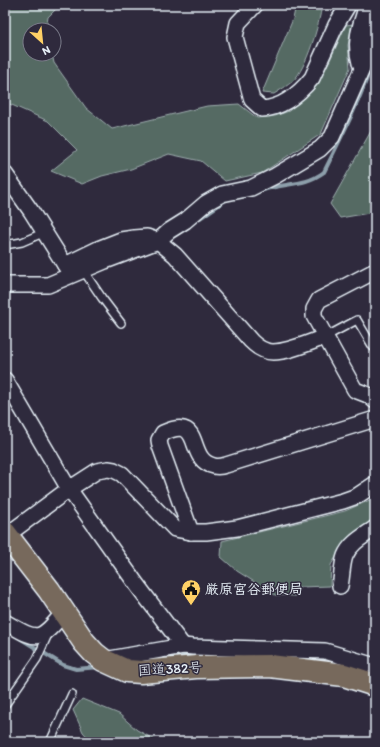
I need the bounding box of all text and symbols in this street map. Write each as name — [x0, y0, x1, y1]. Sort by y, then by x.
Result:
north arrow — [22, 22, 62, 62]
text: N — [40, 43, 53, 58]
public building icon: 厳原宮谷郵便局 — [180, 578, 202, 606]
place label: 厳原宮谷郵便局 — [205, 581, 303, 598]
street label: 国道382号 — [137, 659, 203, 679]

